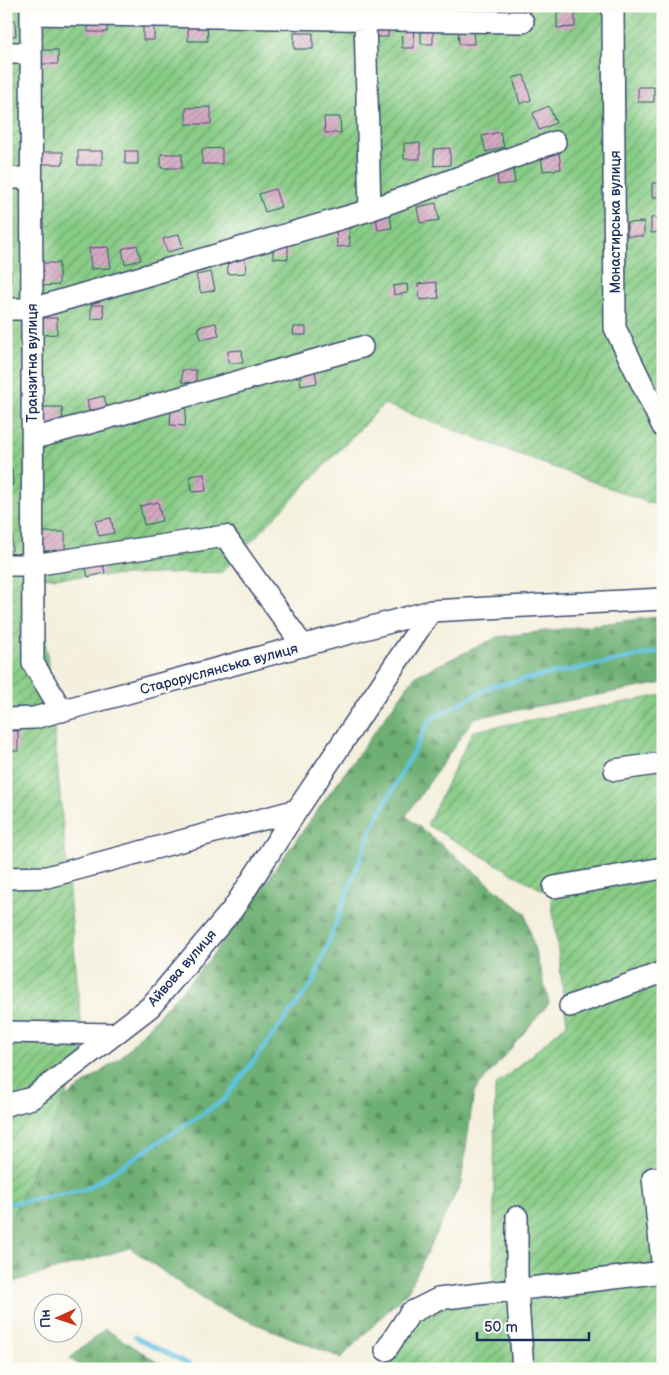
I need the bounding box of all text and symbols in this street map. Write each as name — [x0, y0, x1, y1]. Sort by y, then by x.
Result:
street label: Монастирська вулиця — [607, 150, 624, 293]
street label: Транзитна вулиця — [24, 303, 41, 422]
street label: Староруслянська вулиця — [138, 640, 300, 698]
street label: Айвова вулиця — [143, 926, 220, 1011]
north arrow — [32, 1292, 82, 1342]
text: Пн — [37, 1309, 54, 1328]
scale bar — [477, 1310, 589, 1342]
text: 50 m — [484, 1318, 518, 1337]

